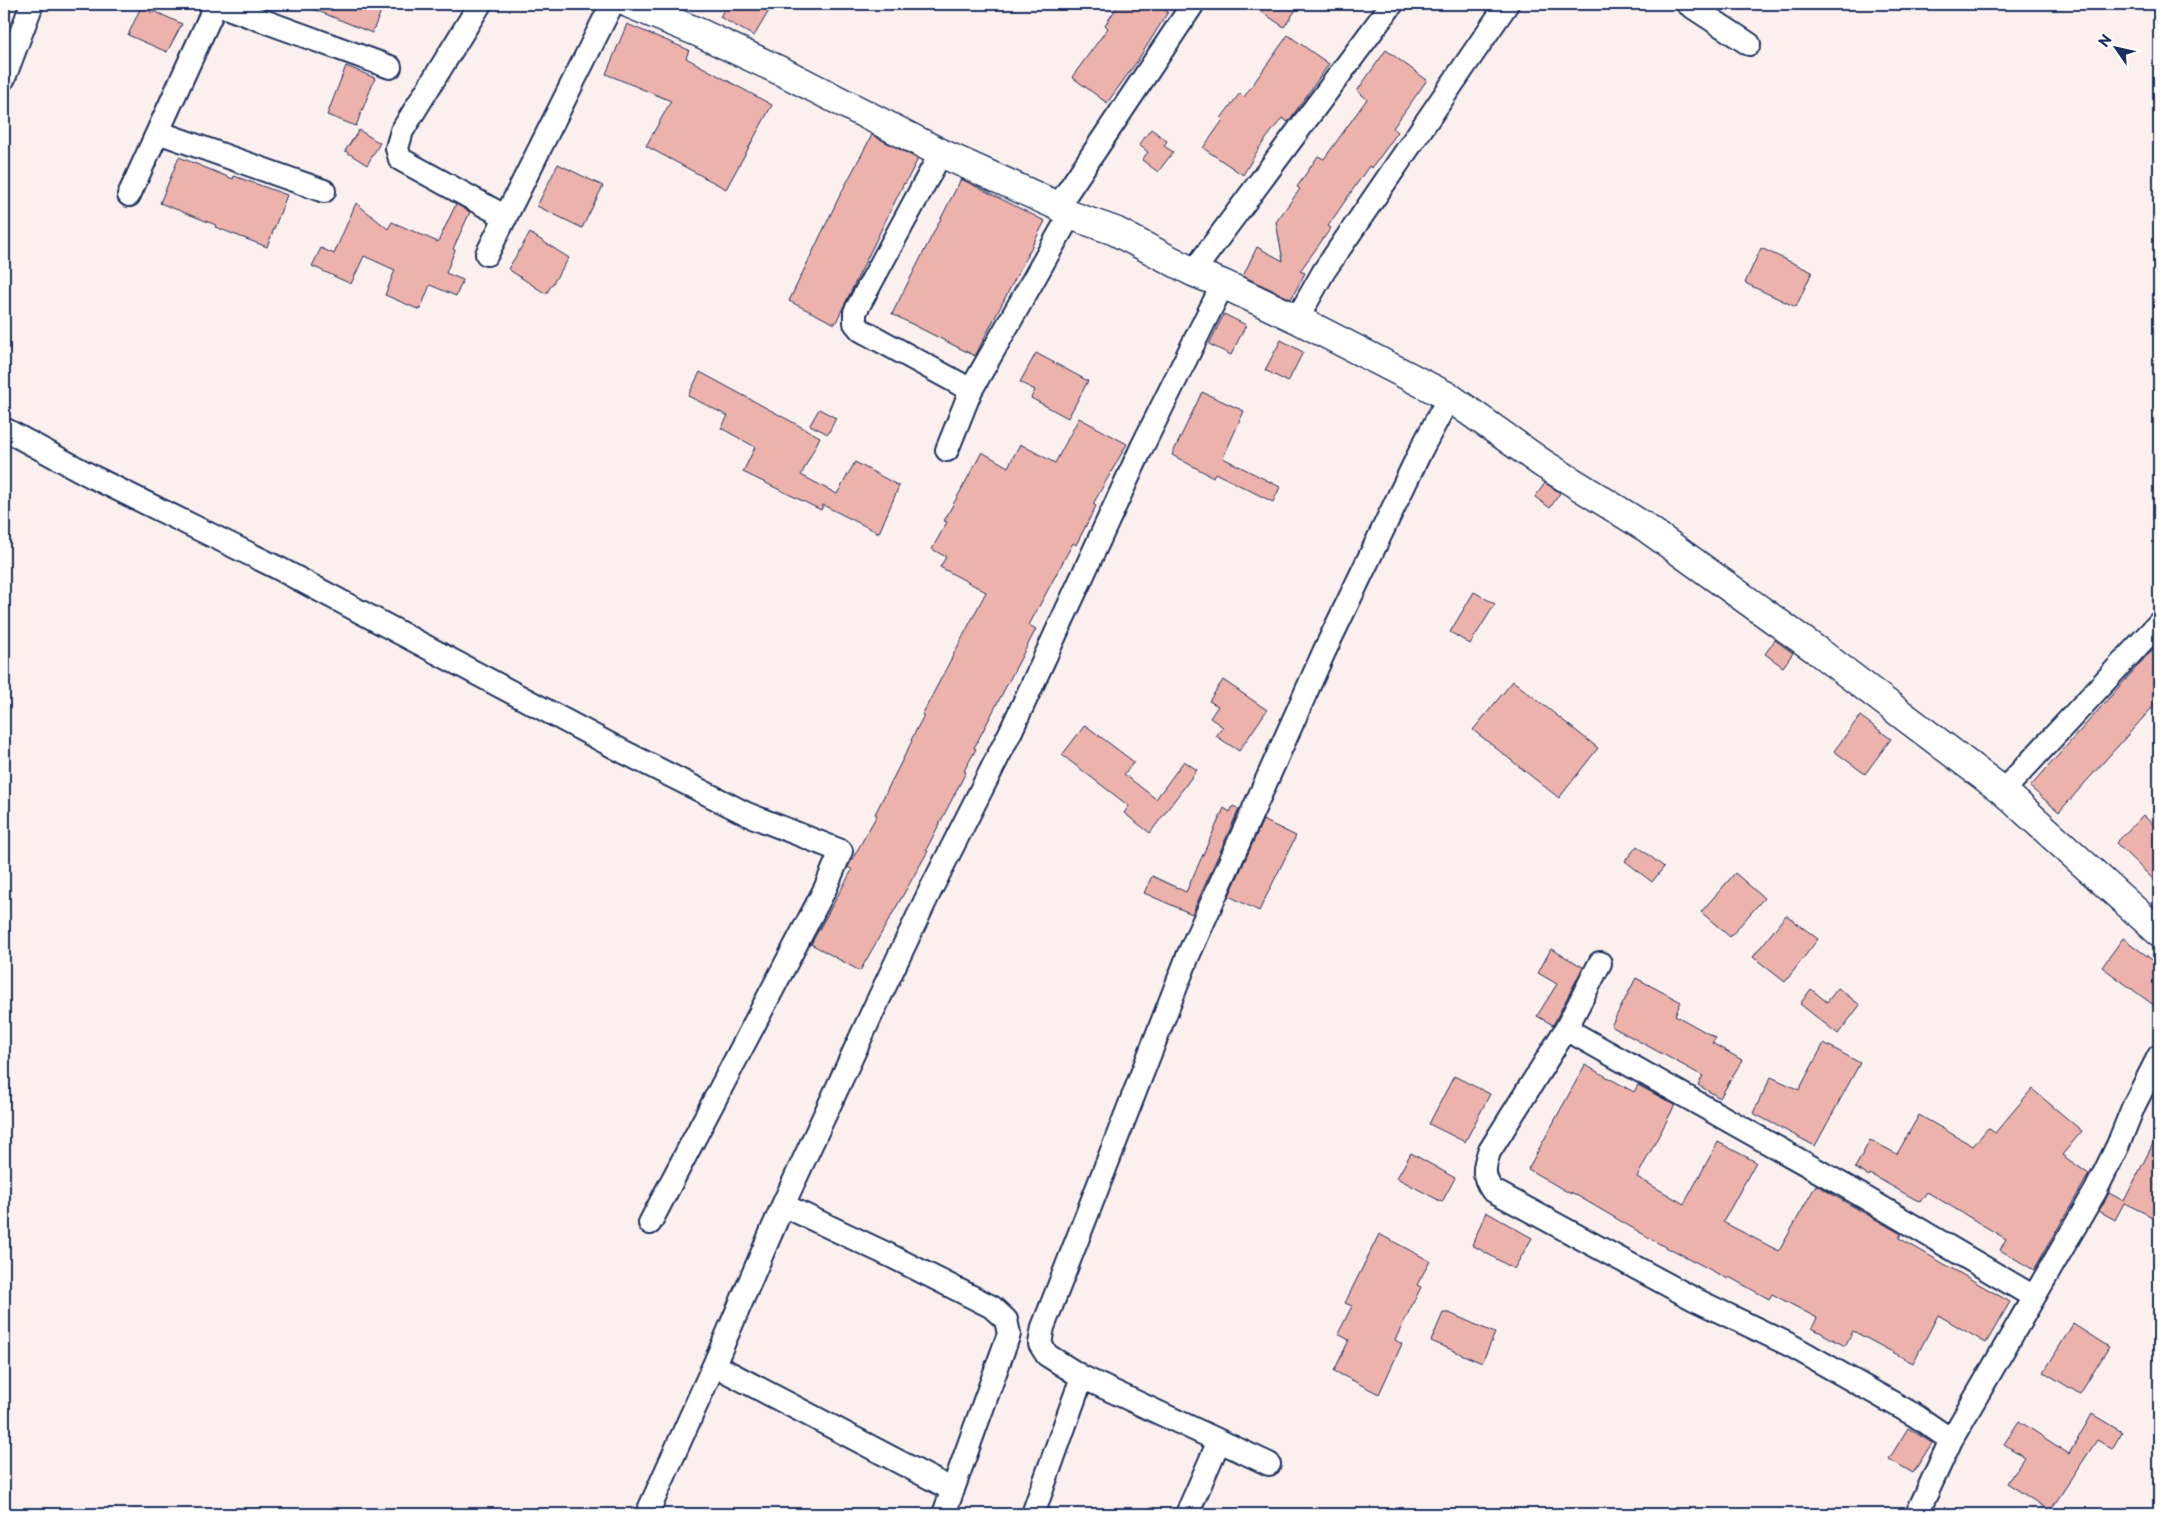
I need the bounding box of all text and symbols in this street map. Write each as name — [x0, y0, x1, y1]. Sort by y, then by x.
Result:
north arrow — [2090, 22, 2140, 72]
text: N — [2093, 30, 2117, 51]

